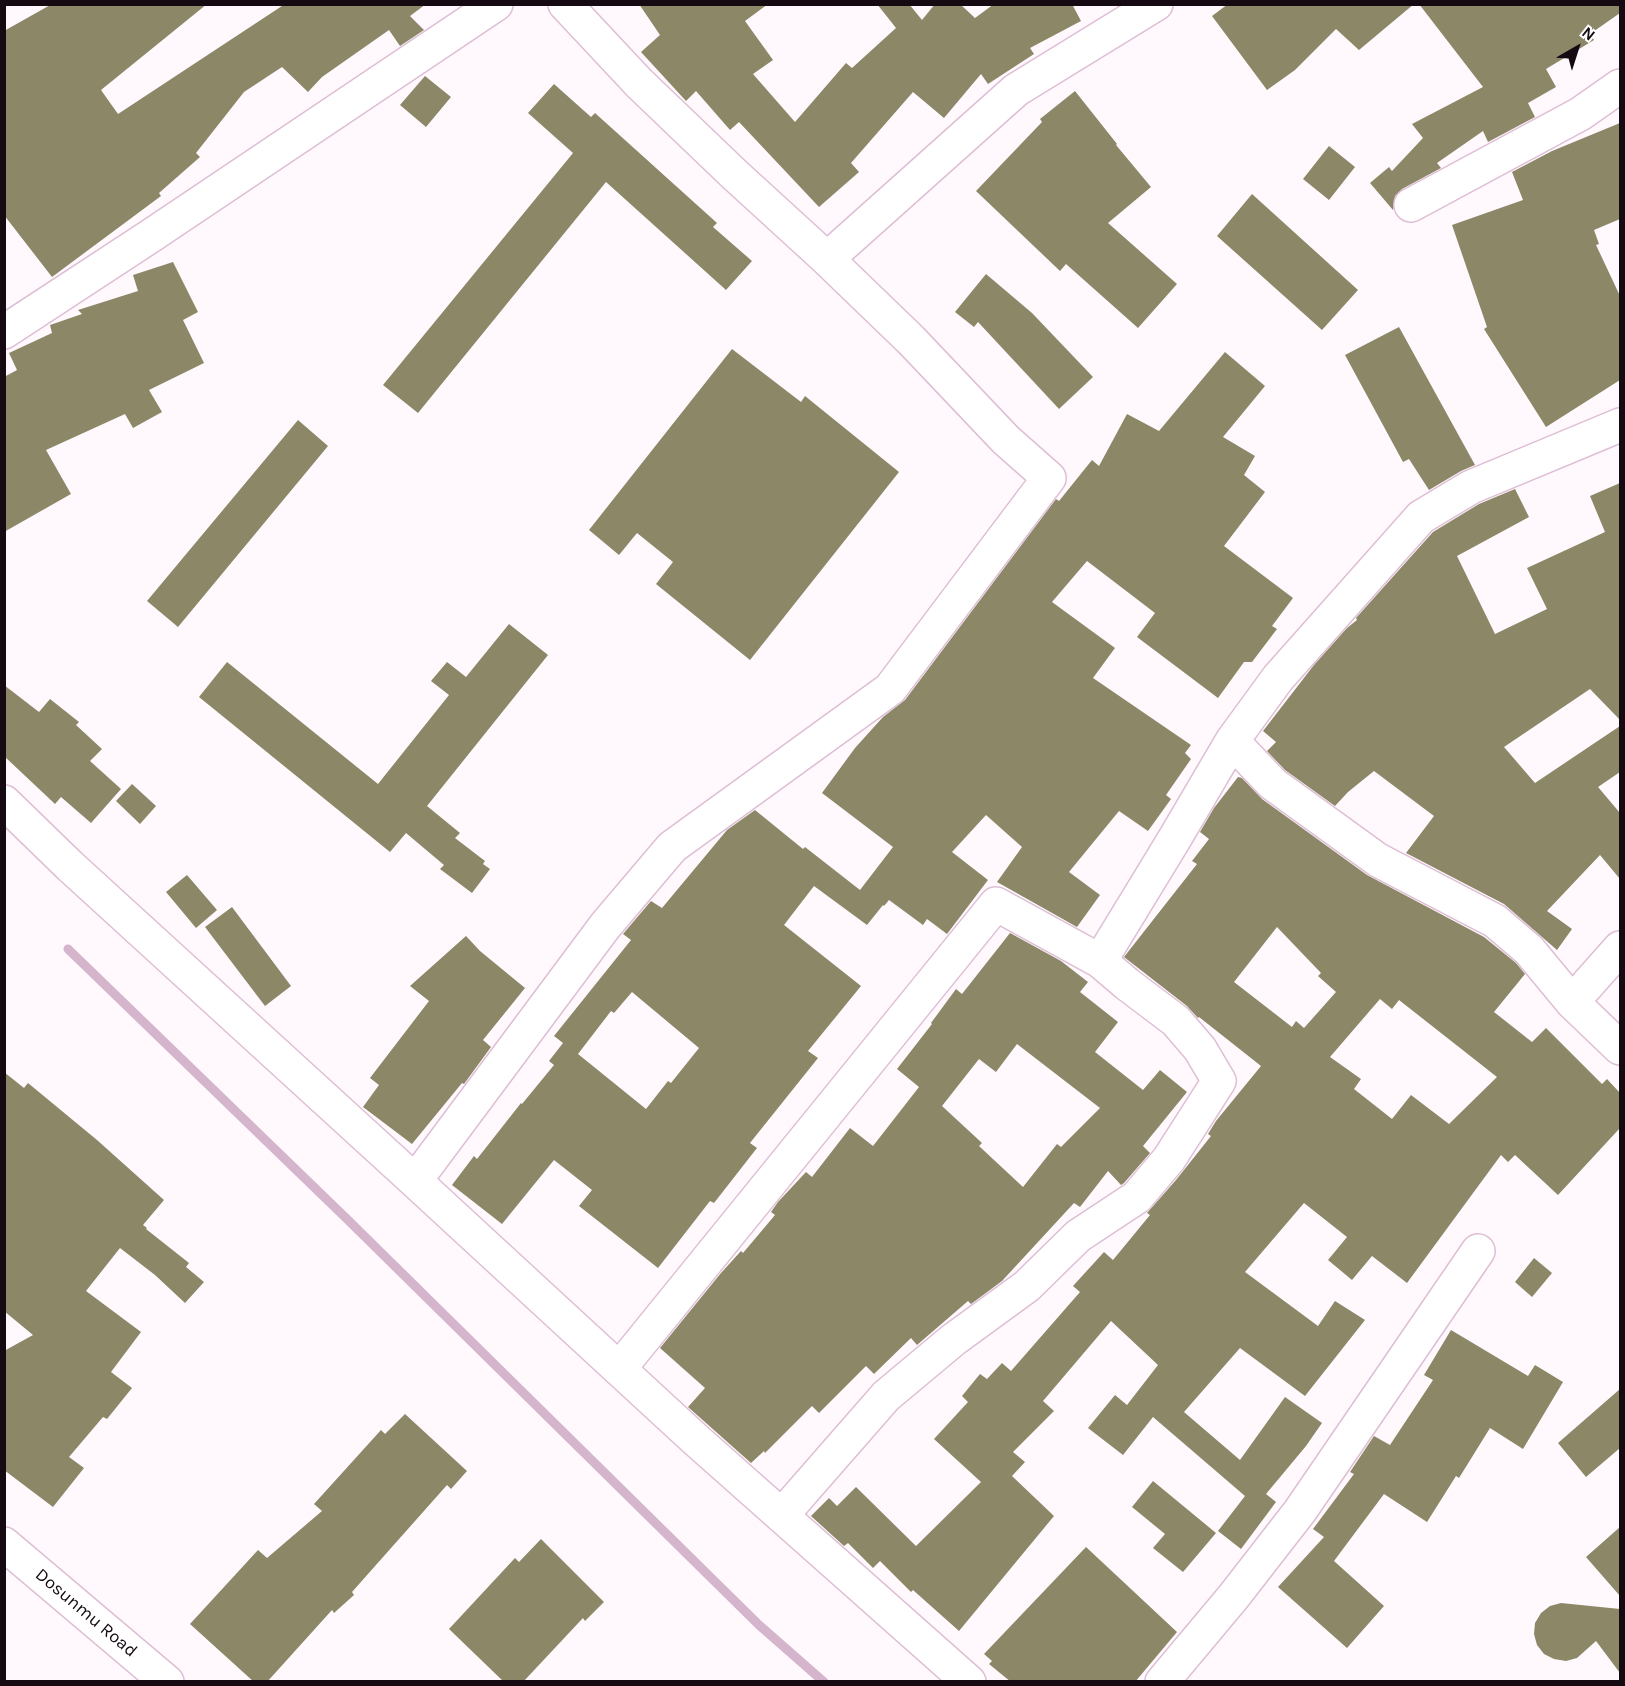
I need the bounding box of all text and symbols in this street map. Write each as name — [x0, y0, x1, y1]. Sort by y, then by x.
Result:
north arrow — [1547, 18, 1607, 78]
text: N — [1578, 23, 1599, 45]
street label: Dosunmu Road — [31, 1564, 141, 1662]

